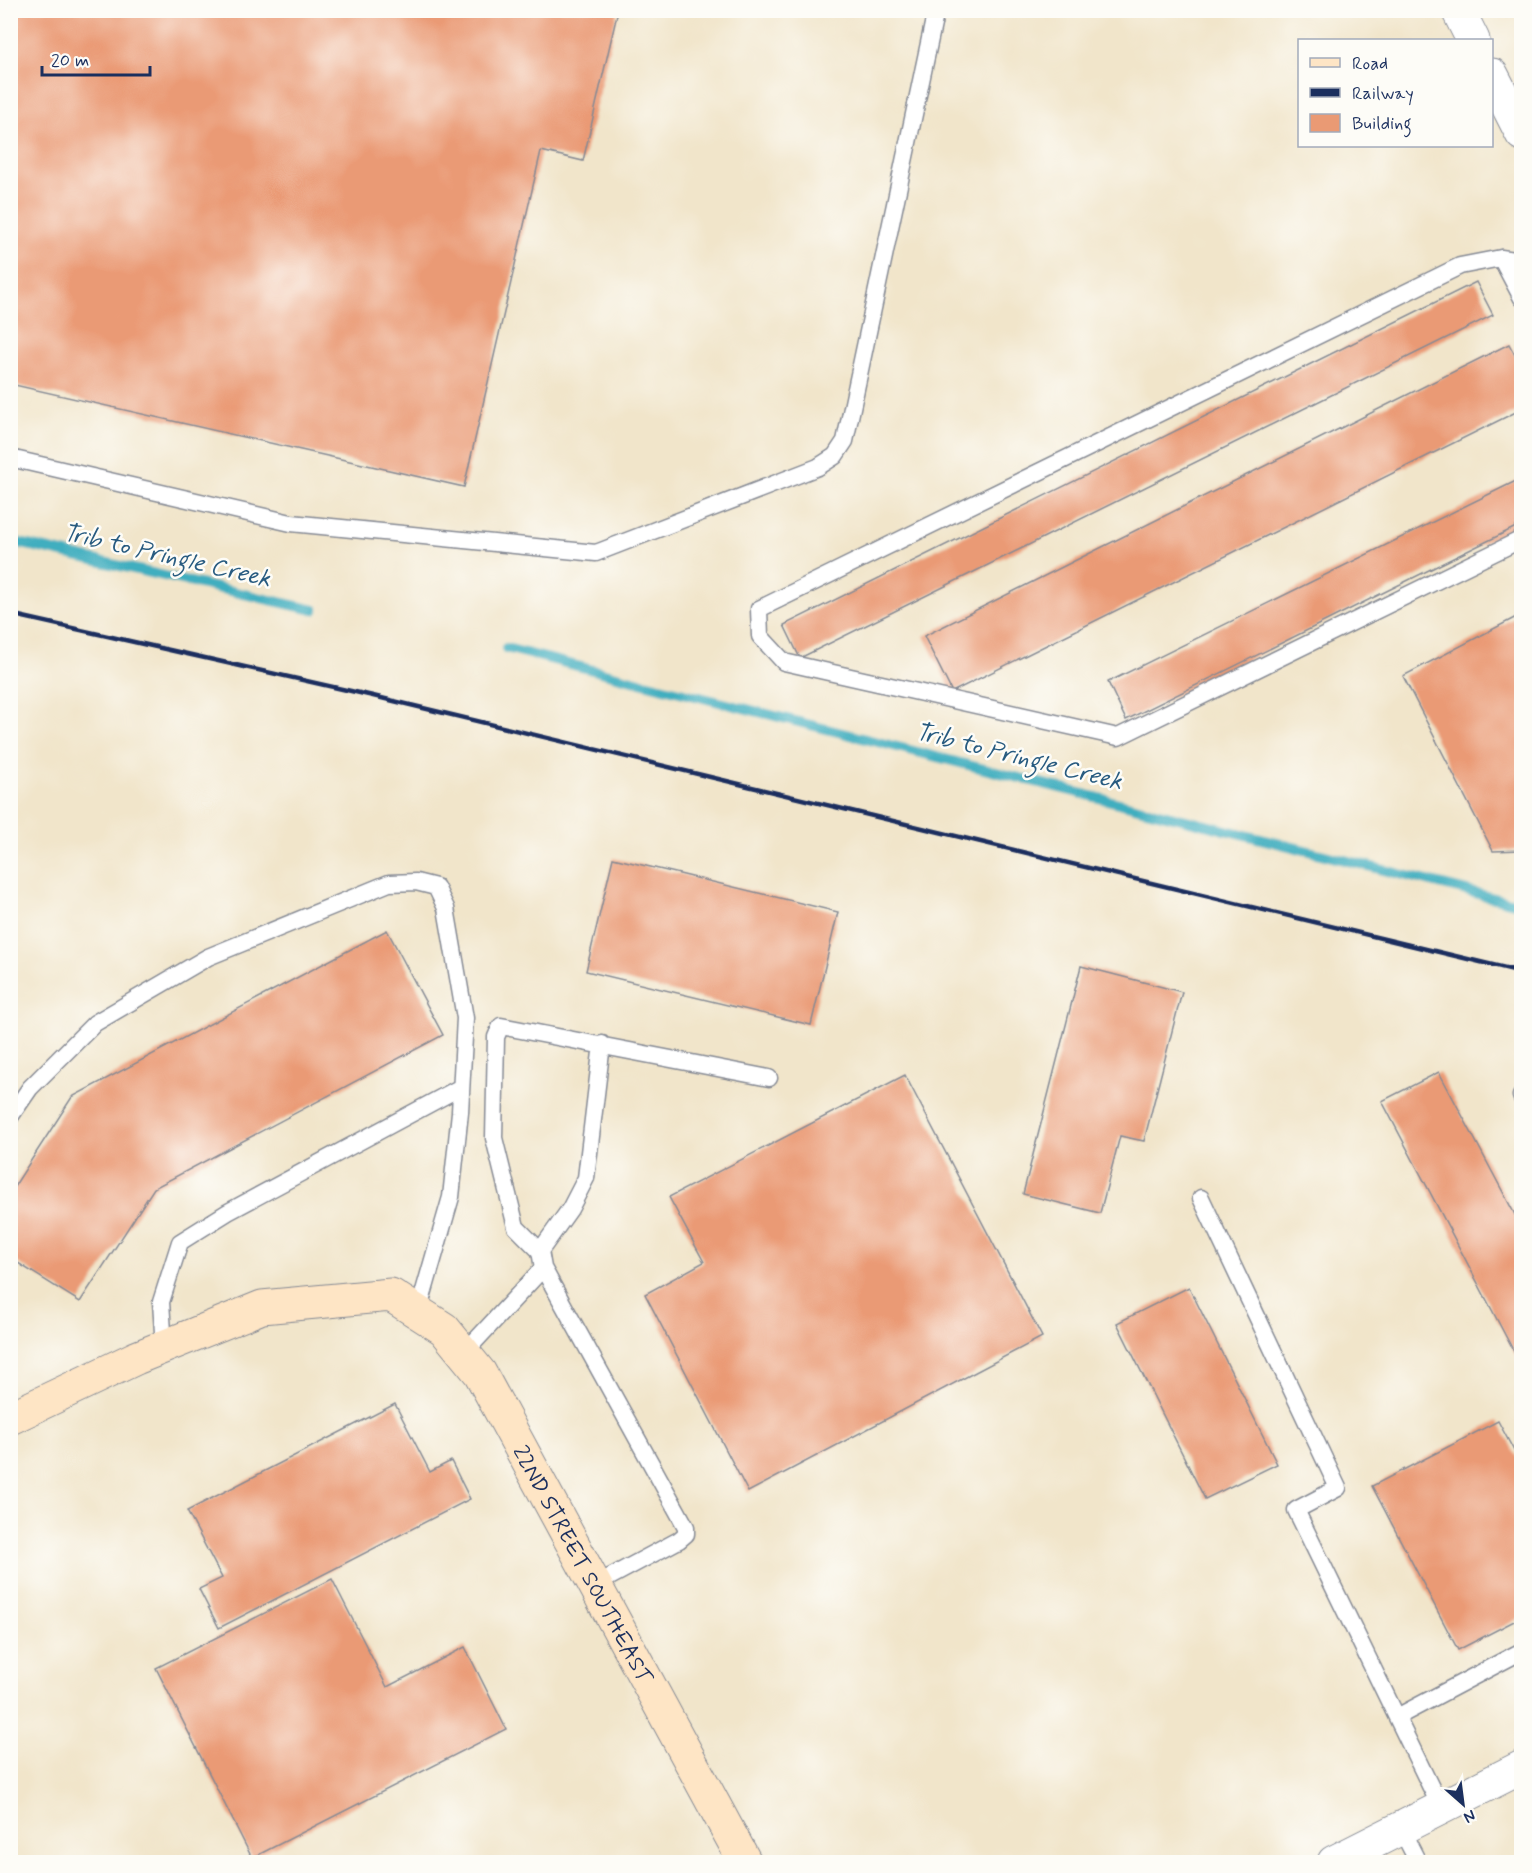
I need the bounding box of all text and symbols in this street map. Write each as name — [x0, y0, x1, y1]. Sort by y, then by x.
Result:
scale bar — [42, 39, 150, 77]
legend — [1298, 39, 1493, 147]
text: 20 m — [51, 49, 89, 73]
text: Road — [1352, 52, 1388, 76]
text: Railway — [1352, 82, 1414, 106]
text: Building — [1352, 112, 1412, 138]
water label: Trib to Pringle Creek — [59, 517, 274, 598]
water label: Trib to Pringle Creek — [911, 717, 1126, 801]
street label: 22ND STREET SOUTHEAST — [506, 1441, 658, 1690]
north arrow — [1433, 1774, 1493, 1834]
text: N — [1460, 1804, 1479, 1828]

